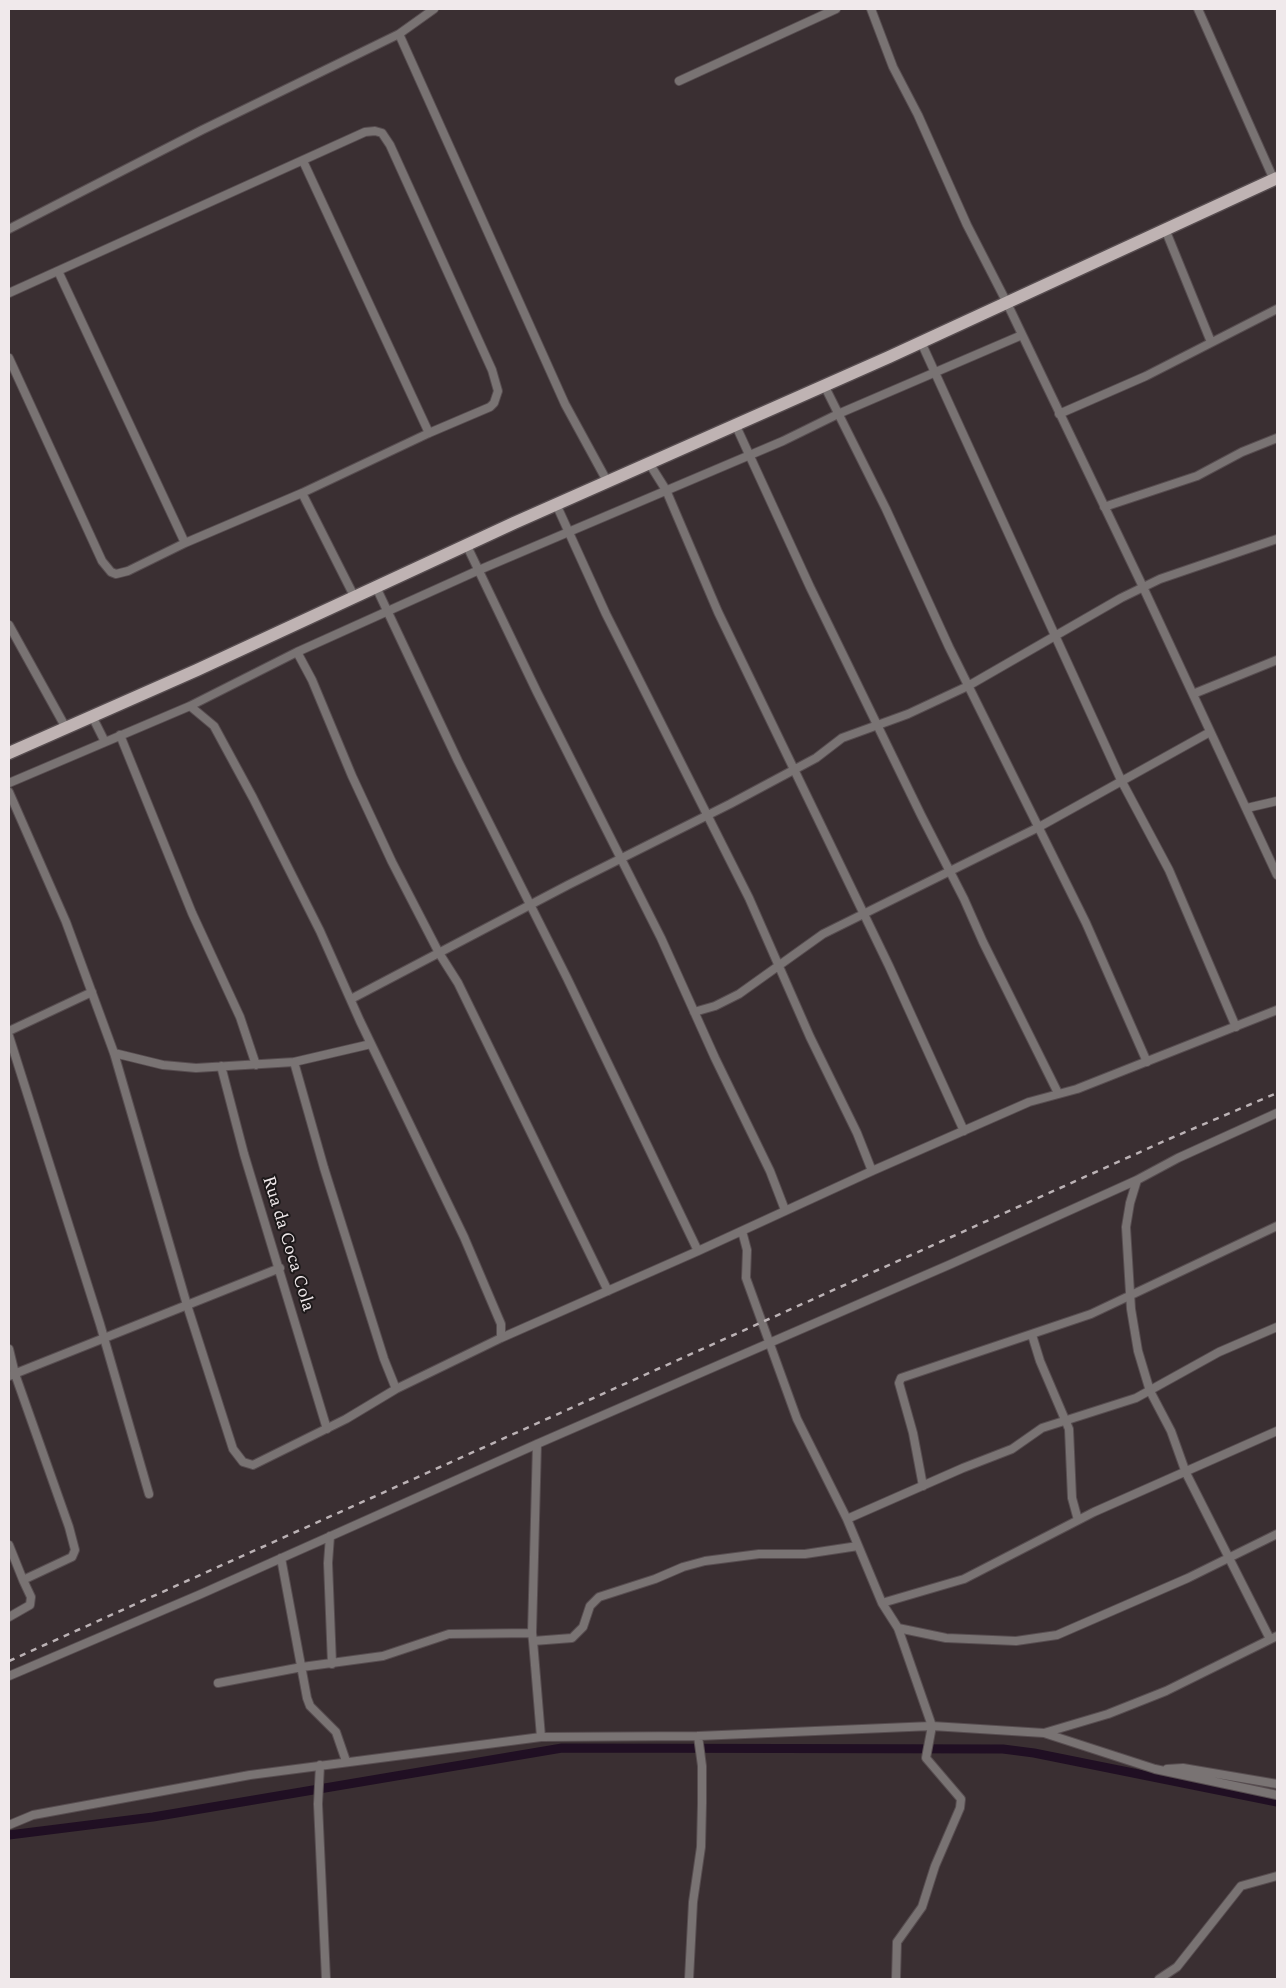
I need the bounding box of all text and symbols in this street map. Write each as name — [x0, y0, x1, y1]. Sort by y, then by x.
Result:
street label: Rua da Coca Cola — [256, 1174, 318, 1314]

